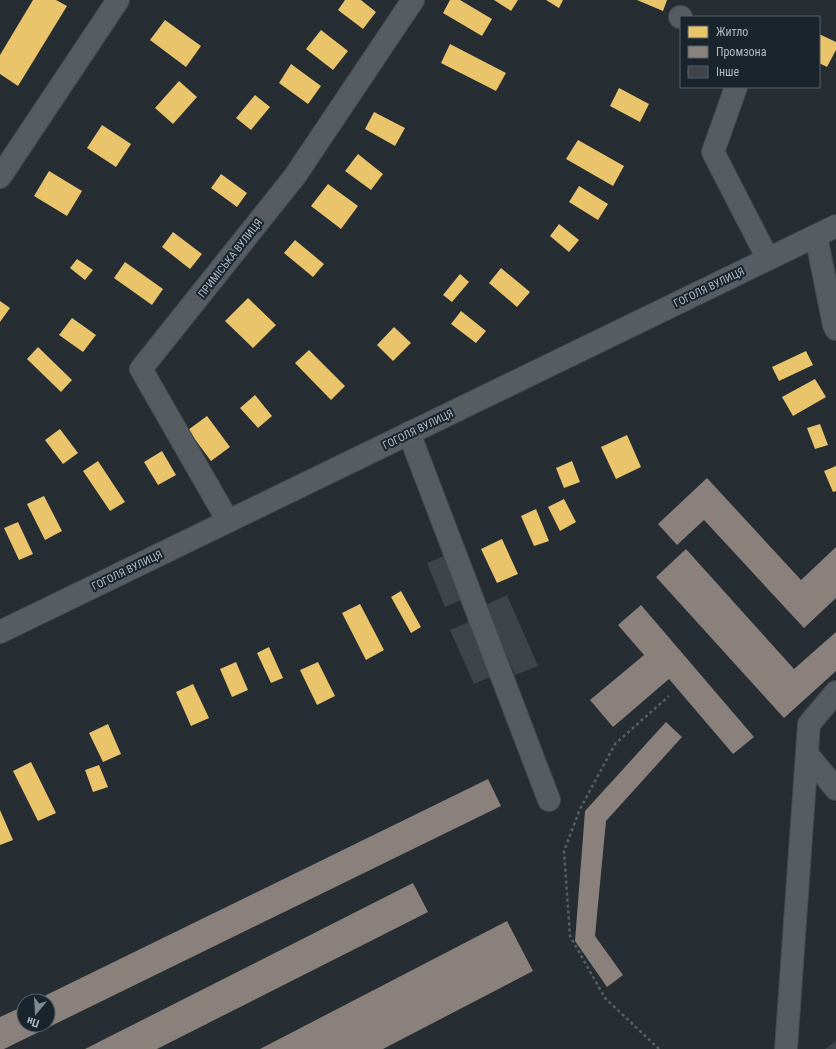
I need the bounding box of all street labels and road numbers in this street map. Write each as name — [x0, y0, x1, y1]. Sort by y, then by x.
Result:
street label: ПРИМІСЬКА ВУЛИЦЯ — [196, 216, 265, 300]
street label: ГОГОЛЯ ВУЛИЦЯ — [672, 265, 747, 310]
street label: ГОГОЛЯ ВУЛИЦЯ — [381, 407, 456, 452]
street label: ГОГОЛЯ ВУЛИЦЯ — [90, 548, 165, 593]

